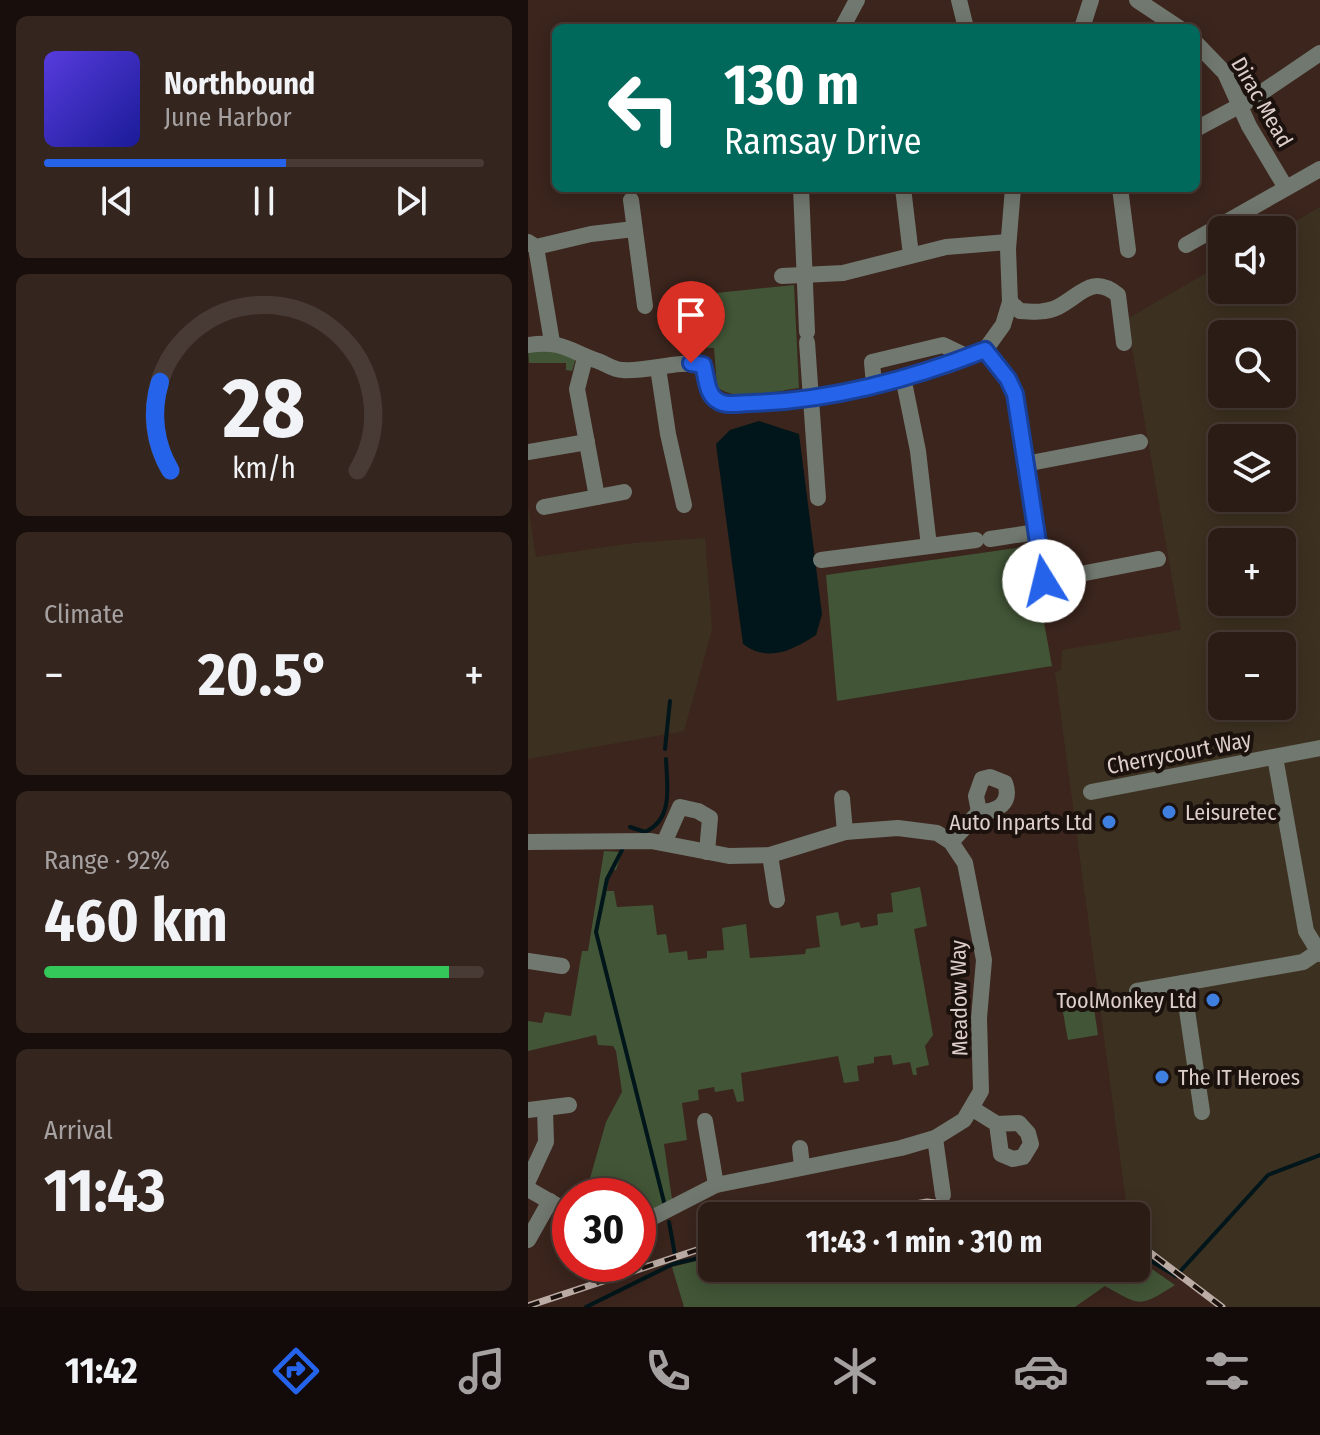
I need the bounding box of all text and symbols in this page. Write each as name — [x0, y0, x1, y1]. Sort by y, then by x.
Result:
text: 130 m — [724, 52, 859, 119]
street label: Dirac Mead — [1225, 52, 1299, 152]
icon: left — [592, 56, 696, 160]
text: Northbound — [164, 66, 315, 102]
text: June Harbor — [164, 102, 292, 133]
text: Ramsay Drive — [724, 120, 922, 164]
icon: previous — [95, 179, 139, 223]
icon: pause — [242, 179, 286, 223]
icon: next — [389, 179, 433, 223]
map controls — [1208, 216, 1296, 720]
button: sound — [1208, 216, 1296, 304]
pin — [657, 281, 725, 363]
icon: arrive — [669, 293, 713, 337]
button: search — [1208, 320, 1296, 408]
text: 28 — [222, 359, 305, 459]
button: layers — [1208, 424, 1296, 512]
text: km/h — [232, 451, 296, 486]
button: + — [1208, 528, 1296, 616]
position arrow — [1002, 539, 1086, 623]
text: Climate — [44, 599, 124, 630]
button: − — [1208, 632, 1296, 720]
text: 20.5° — [198, 639, 330, 711]
text: − — [44, 649, 64, 702]
text: + — [464, 649, 484, 702]
street label: Cherrycourt Way — [1104, 726, 1254, 780]
place label: Leisuretec — [1185, 799, 1277, 826]
marker: Leisuretec — [1160, 803, 1178, 821]
place label: Auto Inparts Ltd — [949, 809, 1093, 836]
marker: Auto Inparts Ltd — [1100, 813, 1118, 831]
text: Range · 92% — [44, 845, 170, 876]
text: 460 km — [44, 885, 228, 957]
street label: Meadow Way — [944, 940, 974, 1056]
place label: ToolMonkey Ltd — [1057, 987, 1197, 1014]
marker: ToolMonkey Ltd — [1204, 991, 1222, 1009]
place label: The IT Heroes — [1178, 1064, 1300, 1091]
marker: The IT Heroes — [1153, 1068, 1171, 1086]
text: Arrival — [44, 1115, 113, 1146]
text: 11:43 — [44, 1155, 166, 1227]
speed limit sign: 30 — [552, 1178, 656, 1282]
text: 11:43 · 1 min · 310 m — [806, 1224, 1042, 1260]
icon: directions — [268, 1343, 324, 1399]
icon: music — [454, 1343, 510, 1399]
icon: phone — [640, 1343, 696, 1399]
icon: climate — [827, 1343, 883, 1399]
icon: car — [1013, 1343, 1069, 1399]
icon: filters — [1199, 1343, 1255, 1399]
text: 11:42 — [65, 1349, 138, 1393]

